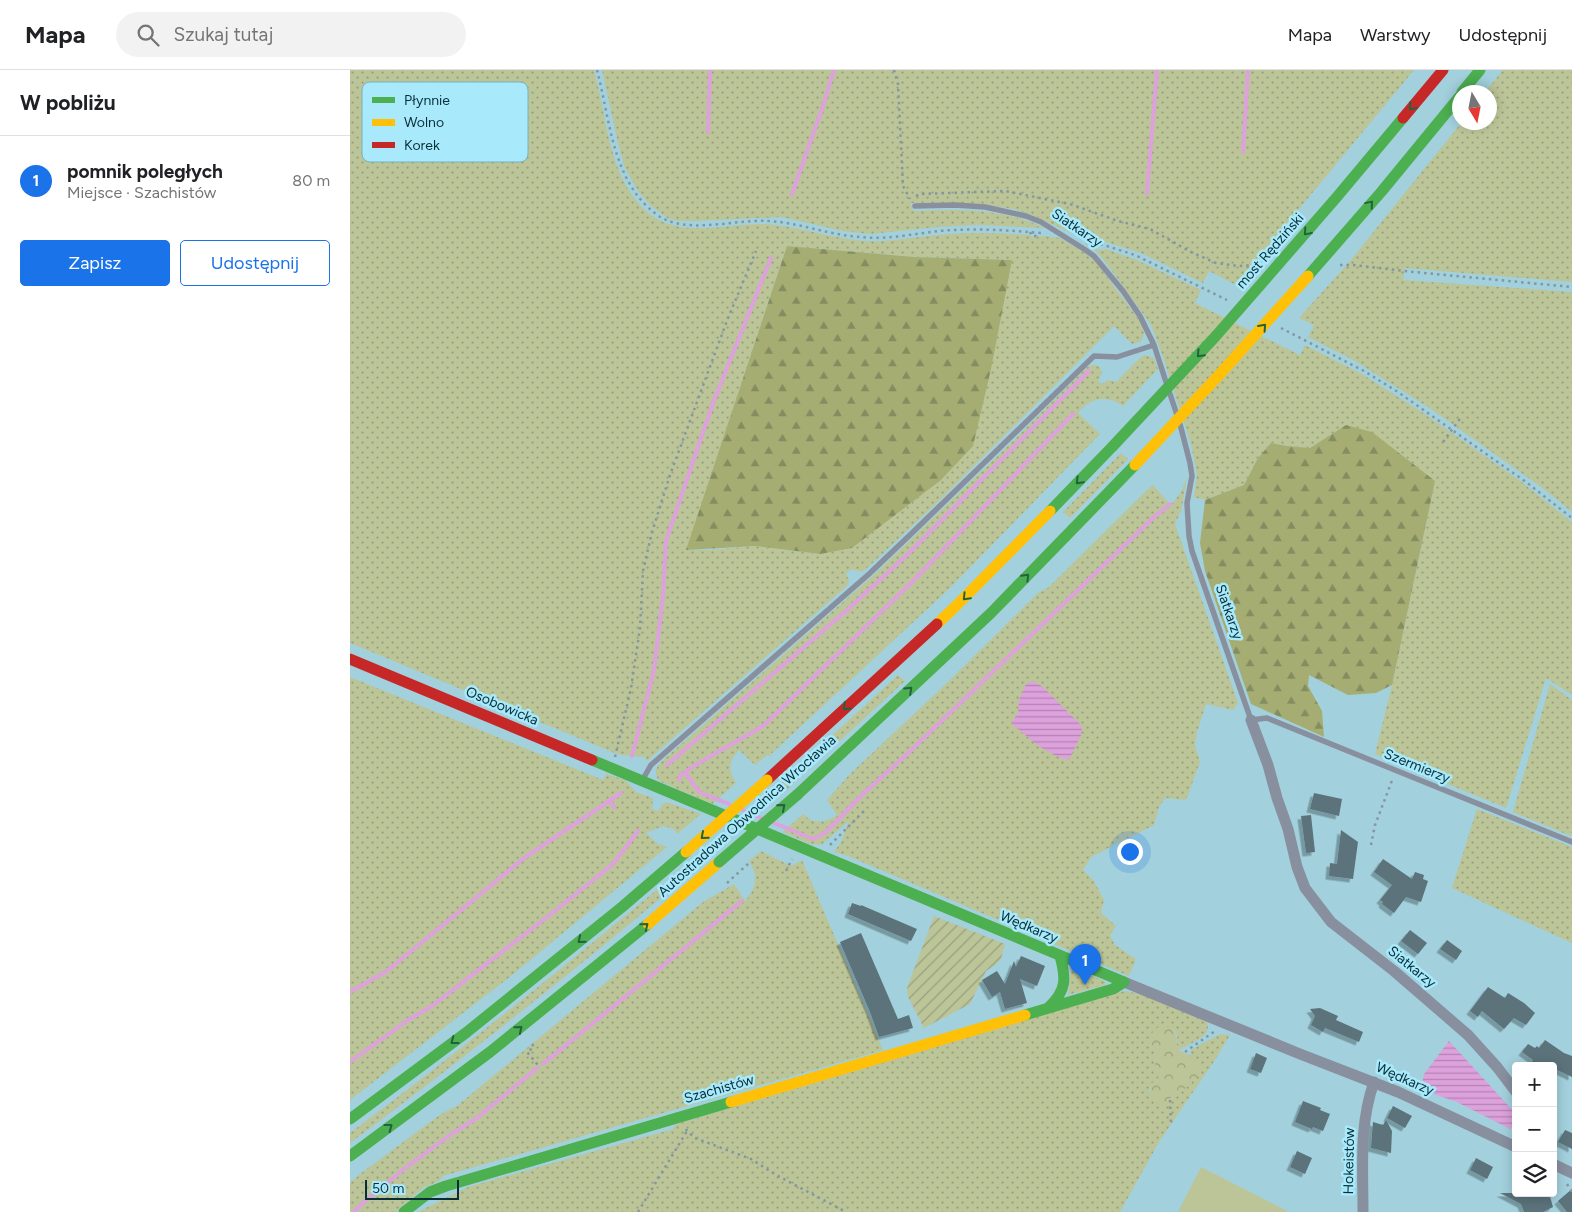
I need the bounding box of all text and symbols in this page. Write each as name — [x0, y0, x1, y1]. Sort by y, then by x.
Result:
search box — [116, 12, 466, 57]
text: Mapa — [25, 20, 86, 49]
icon: search — [134, 21, 162, 49]
text: Szukaj tutaj — [174, 23, 273, 46]
text: Mapa — [1288, 24, 1332, 46]
text: Warstwy — [1360, 24, 1431, 46]
text: Udostępnij — [1459, 24, 1547, 46]
legend — [362, 82, 528, 162]
north arrow — [1452, 85, 1497, 130]
text: W pobliżu — [20, 90, 116, 115]
text: Płynnie — [404, 92, 450, 109]
one-way arrow — [1408, 102, 1417, 111]
text: Wolno — [404, 114, 444, 131]
text: Korek — [404, 137, 440, 154]
text: pomnik poległych — [67, 160, 223, 183]
text: 1 — [33, 171, 39, 190]
text: 80 m — [292, 171, 330, 190]
text: Miejsce · Szachistów — [67, 183, 216, 202]
one-way arrow — [1364, 201, 1373, 210]
street label: Siatkarzy — [1049, 205, 1106, 251]
street label: most Rędziński — [1233, 210, 1307, 292]
one-way arrow — [1304, 226, 1313, 235]
button: Zapisz — [20, 240, 170, 286]
button: Udostępnij — [180, 240, 330, 286]
one-way arrow — [1257, 323, 1266, 332]
one-way arrow — [1197, 348, 1206, 357]
one-way arrow — [1076, 475, 1085, 484]
one-way arrow — [1020, 574, 1029, 583]
street label: Siatkarzy — [1212, 582, 1247, 642]
one-way arrow — [963, 591, 972, 600]
street label: Osobowicka — [463, 683, 541, 729]
one-way arrow — [903, 687, 912, 696]
one-way arrow — [843, 701, 852, 710]
street label: Autostradowa Obwodnica Wrocławia — [655, 732, 839, 900]
street label: Szermierzy — [1382, 745, 1453, 787]
one-way arrow — [776, 805, 785, 813]
one-way arrow — [701, 830, 710, 839]
your location — [1117, 839, 1143, 865]
street label: Wędkarzy — [997, 907, 1061, 947]
one-way arrow — [639, 924, 648, 932]
one-way arrow — [578, 934, 587, 942]
street label: Siatkarzy — [1384, 942, 1440, 992]
pin: 1 — [1069, 944, 1101, 985]
one-way arrow — [513, 1025, 522, 1034]
one-way arrow — [450, 1035, 460, 1044]
street label: Wędkarzy — [1373, 1059, 1437, 1100]
map controls — [1512, 1062, 1557, 1197]
button: + — [1512, 1062, 1557, 1107]
street label: Szachistów — [682, 1071, 756, 1107]
button: − — [1512, 1107, 1557, 1152]
one-way arrow — [383, 1124, 392, 1132]
street label: Hokeistów — [1340, 1127, 1358, 1195]
button: layers — [1512, 1152, 1557, 1197]
scale bar — [365, 1177, 459, 1200]
text: 50 m — [372, 1180, 404, 1197]

